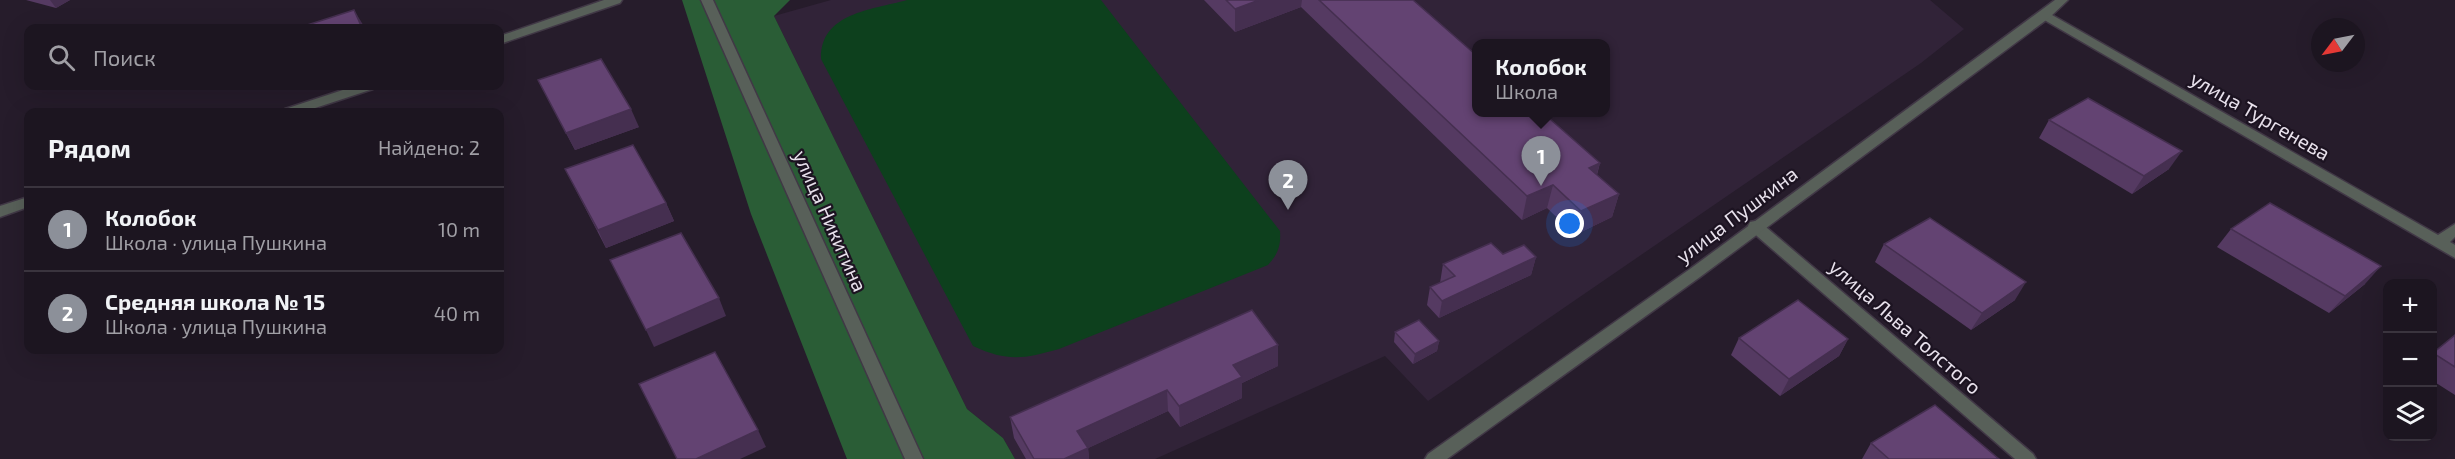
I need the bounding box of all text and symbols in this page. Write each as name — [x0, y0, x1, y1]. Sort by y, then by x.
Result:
north arrow — [2311, 18, 2365, 72]
search box — [24, 24, 504, 90]
popup — [1472, 39, 1610, 117]
icon: search — [45, 41, 78, 74]
text: Поиск — [93, 44, 156, 70]
text: Колобок — [1495, 53, 1587, 79]
street label: улица Тургенева — [2186, 65, 2335, 166]
text: Школа — [1495, 79, 1558, 103]
text: Рядом — [48, 132, 131, 163]
text: Найдено: 2 — [378, 135, 480, 159]
pin: 1 — [1522, 136, 1560, 186]
street label: улица Никитина — [788, 146, 873, 295]
pin: 2 — [1268, 160, 1308, 210]
street label: улица Пушкина — [1671, 161, 1802, 268]
text: Колобок — [105, 204, 196, 230]
your location — [1555, 209, 1584, 238]
text: 1 — [63, 217, 72, 241]
text: 10 m — [438, 217, 480, 241]
text: Школа · улица Пушкина — [105, 230, 327, 254]
street label: улица Льва Толстого — [1824, 254, 1987, 400]
map controls — [2383, 279, 2437, 441]
button: + — [2383, 279, 2437, 333]
text: Средняя школа № 15 — [105, 288, 325, 314]
text: 2 — [62, 301, 73, 325]
text: 40 m — [434, 301, 480, 325]
text: Школа · улица Пушкина — [105, 314, 327, 338]
button: − — [2383, 333, 2437, 387]
button: layers — [2383, 387, 2437, 441]

